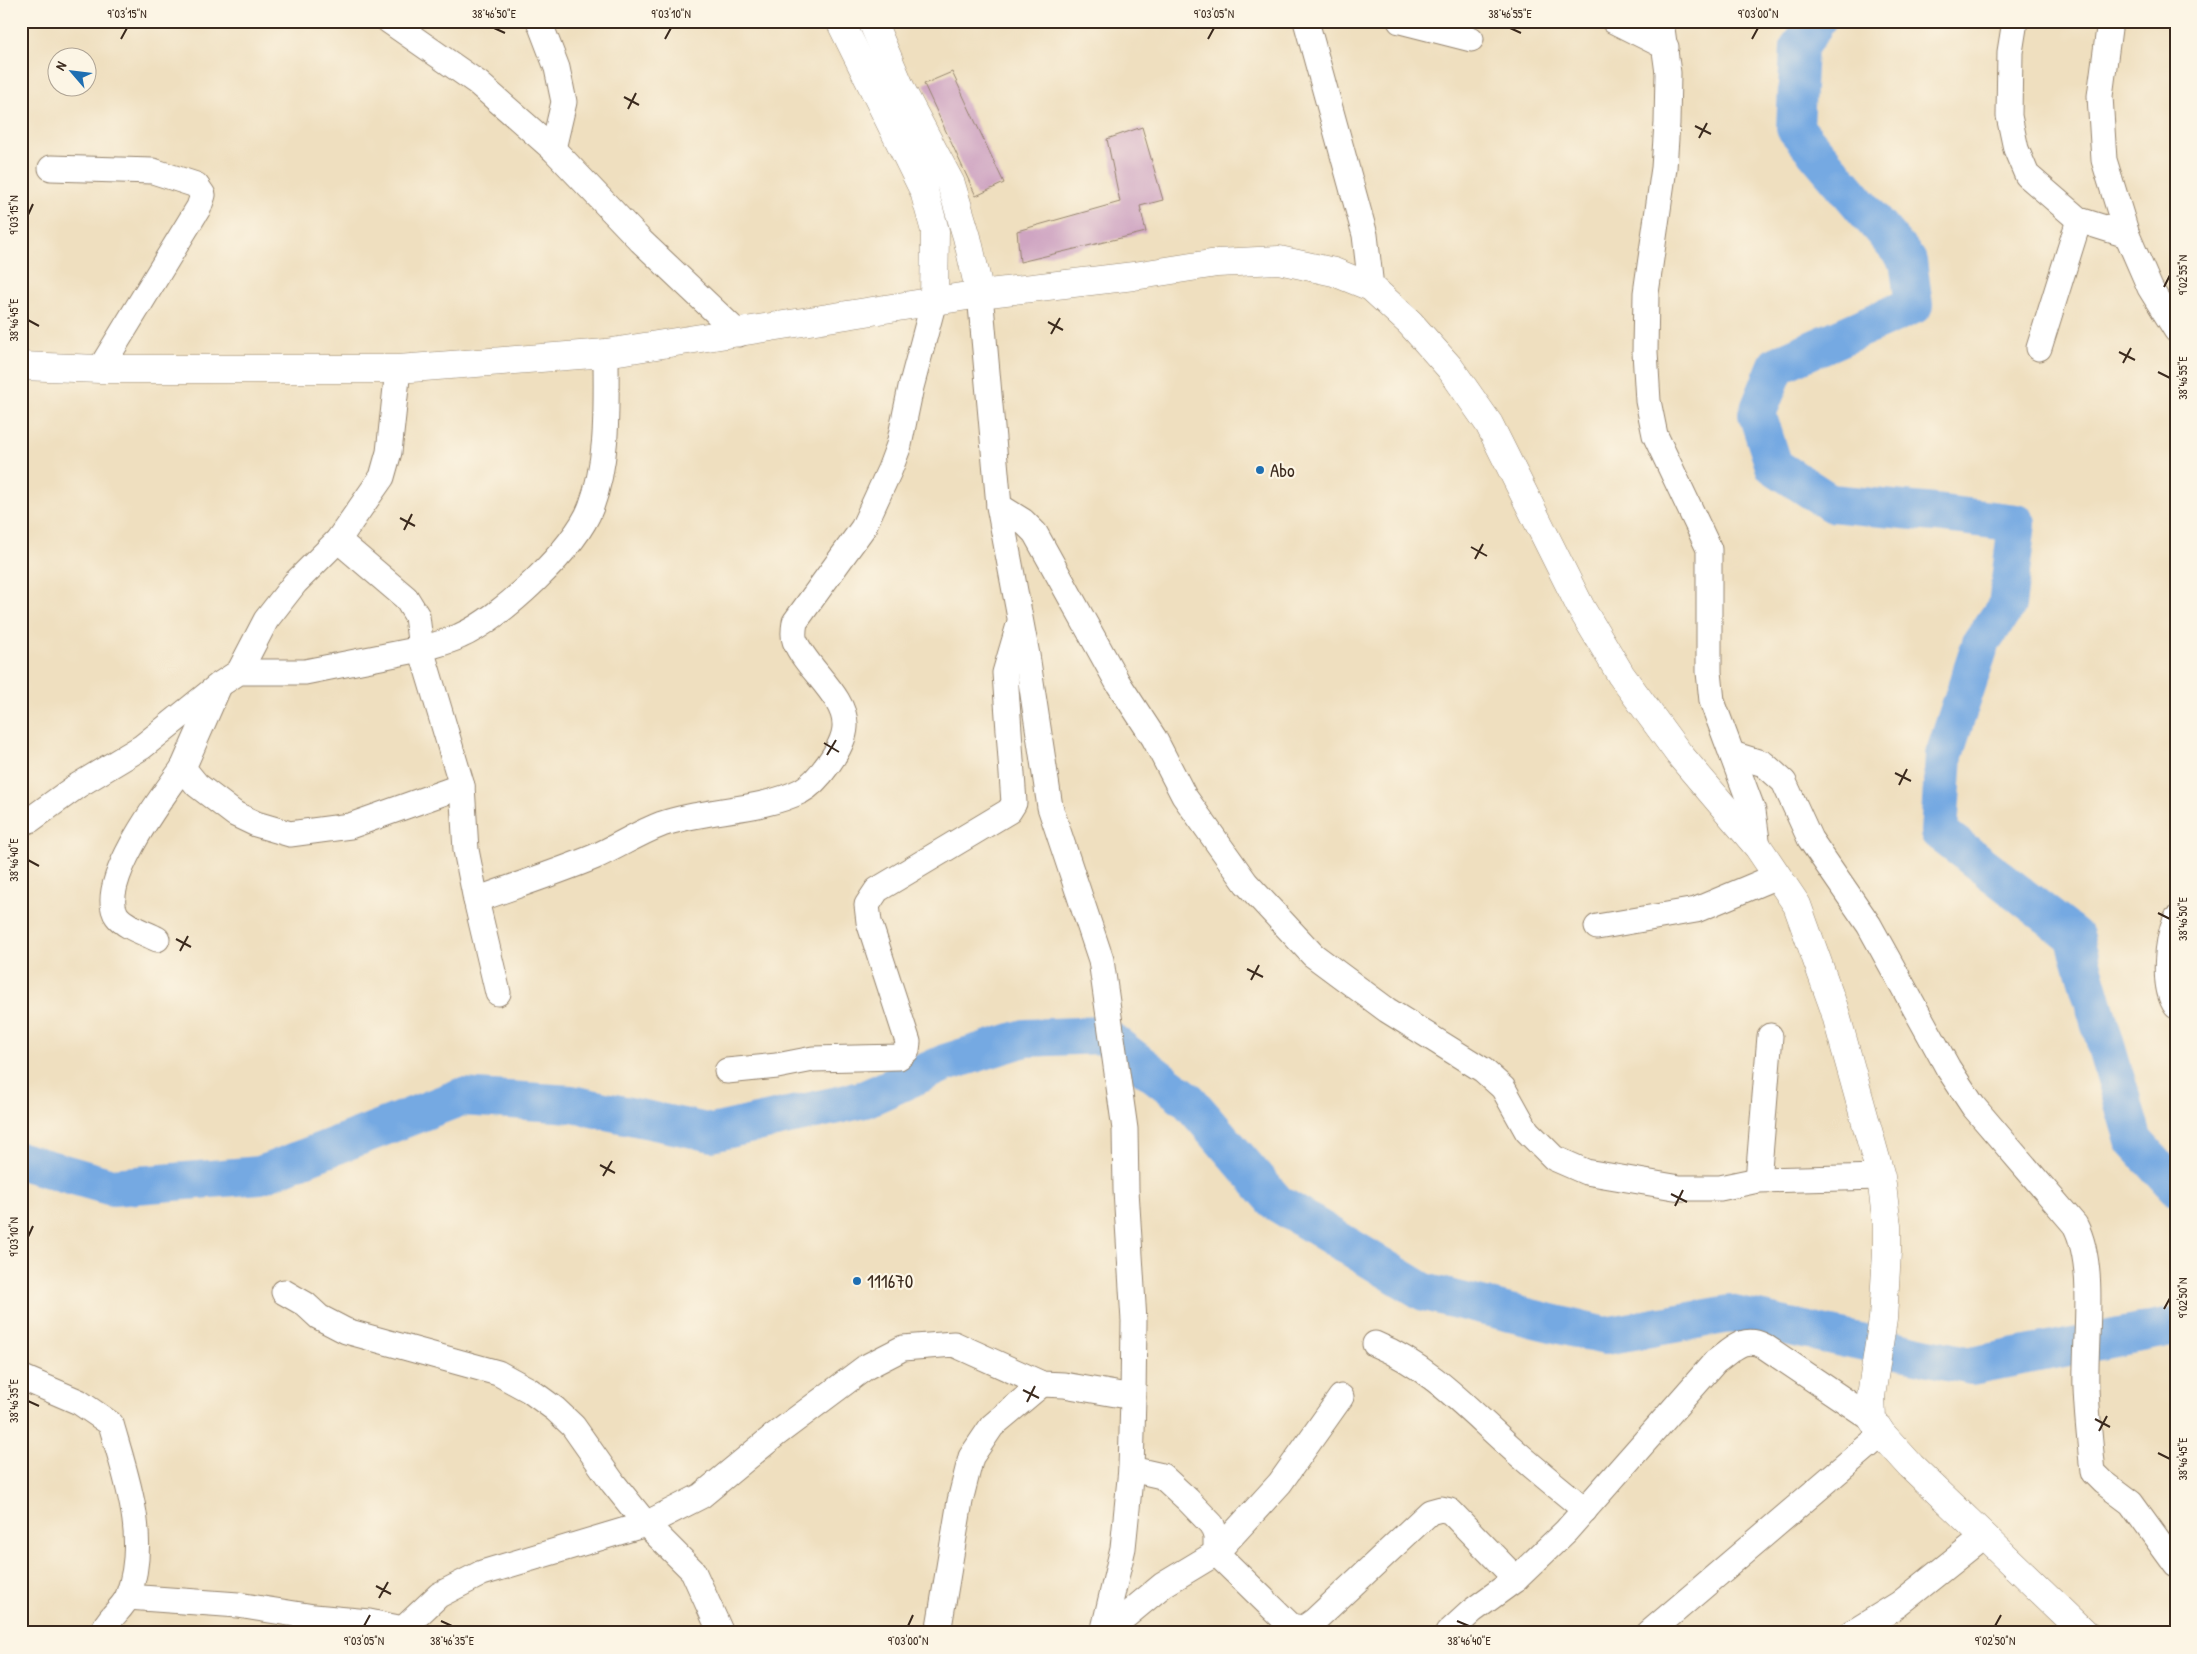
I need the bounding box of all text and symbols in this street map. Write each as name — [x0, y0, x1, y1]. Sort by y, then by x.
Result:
text: 9°03'15"N — [107, 5, 147, 22]
text: 38°46'50"E — [472, 5, 517, 22]
text: 9°03'10"N — [651, 5, 691, 22]
text: 9°03'05"N — [1194, 5, 1234, 22]
text: 38°46'55"E — [1488, 5, 1533, 22]
text: 9°03'00"N — [1738, 5, 1778, 22]
north arrow — [48, 48, 98, 98]
text: N — [50, 57, 70, 73]
text: 9°03'15"N — [5, 195, 22, 235]
text: 9°02'55"N — [2174, 255, 2191, 295]
text: 38°46'45"E — [5, 298, 22, 342]
text: 38°46'55"E — [2174, 355, 2191, 400]
place label: Abo — [1270, 457, 1295, 483]
marker: Abo — [1254, 464, 1266, 476]
text: 38°46'40"E — [5, 838, 22, 882]
text: 38°46'50"E — [2174, 896, 2191, 941]
text: 9°03'10"N — [5, 1217, 22, 1257]
place label: 111670 — [867, 1268, 913, 1294]
marker: 111670 — [851, 1275, 863, 1287]
text: 9°02'50"N — [2174, 1278, 2191, 1318]
text: 38°46'35"E — [5, 1378, 22, 1423]
text: 38°46'45"E — [2174, 1437, 2191, 1481]
text: 9°03'05"N — [344, 1632, 384, 1649]
text: 38°46'35"E — [430, 1632, 475, 1649]
text: 9°03'00"N — [888, 1632, 928, 1649]
text: 38°46'40"E — [1447, 1632, 1491, 1649]
text: 9°02'50"N — [1975, 1632, 2015, 1649]

